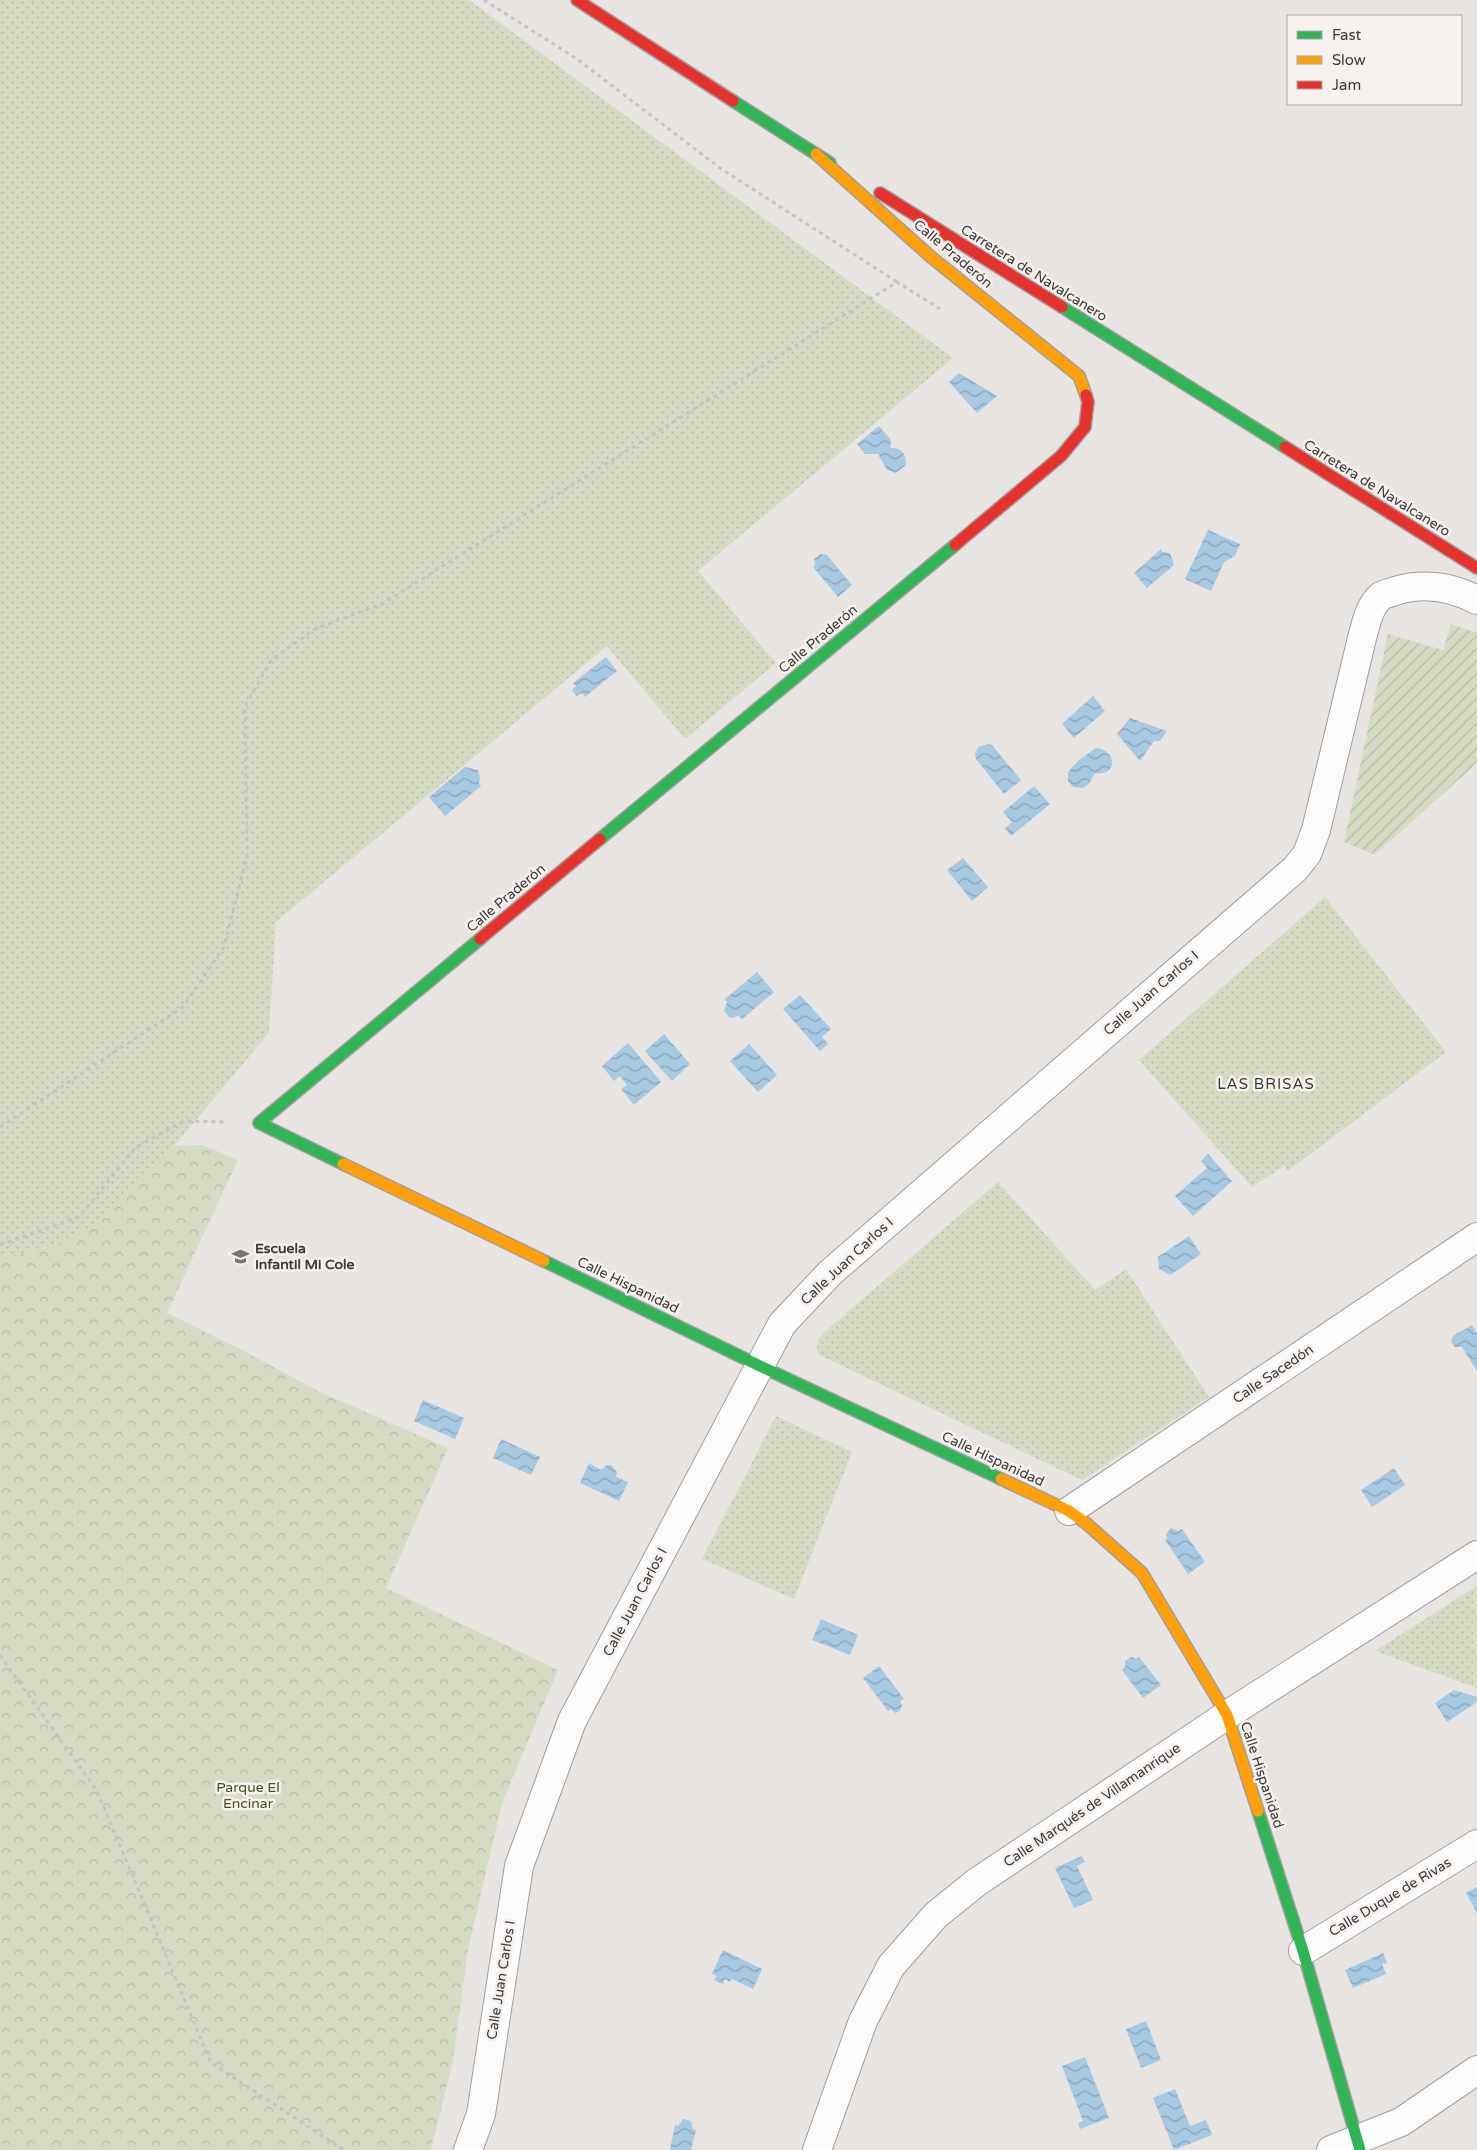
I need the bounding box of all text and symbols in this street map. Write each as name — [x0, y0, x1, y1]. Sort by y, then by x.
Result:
legend — [1287, 15, 1462, 105]
text: Fast — [1332, 26, 1362, 44]
text: Slow — [1332, 51, 1366, 69]
text: Jam — [1332, 76, 1361, 94]
street label: Calle Praderón — [910, 216, 996, 292]
street label: Carretera de Navalcanero — [958, 221, 1110, 325]
street label: Carretera de Navalcanero — [1301, 436, 1453, 540]
street label: Calle Praderón — [775, 601, 861, 677]
street label: Calle Praderón — [463, 860, 549, 936]
street label: Calle Juan Carlos I — [1100, 947, 1202, 1039]
district label: LAS BRISAS — [1217, 1075, 1315, 1093]
street label: Calle Juan Carlos I — [797, 1214, 897, 1308]
place label: Escuela Infantil Mi Cole — [255, 1240, 355, 1273]
school or university icon: Escuela Infantil Mi Cole — [231, 1246, 251, 1266]
street label: Calle Hispanidad — [574, 1253, 682, 1317]
street label: Calle Sacedón — [1229, 1341, 1317, 1407]
street label: Calle Hispanidad — [939, 1428, 1047, 1490]
street label: Calle Juan Carlos I — [599, 1545, 671, 1659]
street label: Calle Hispanidad — [1237, 1720, 1287, 1830]
street label: Calle Marqués de Villamanrique — [1000, 1739, 1184, 1871]
park label: Parque El Encinar — [216, 1779, 280, 1812]
street label: Calle Duque de Rivas — [1326, 1854, 1455, 1940]
street label: Calle Juan Carlos I — [483, 1919, 519, 2041]

